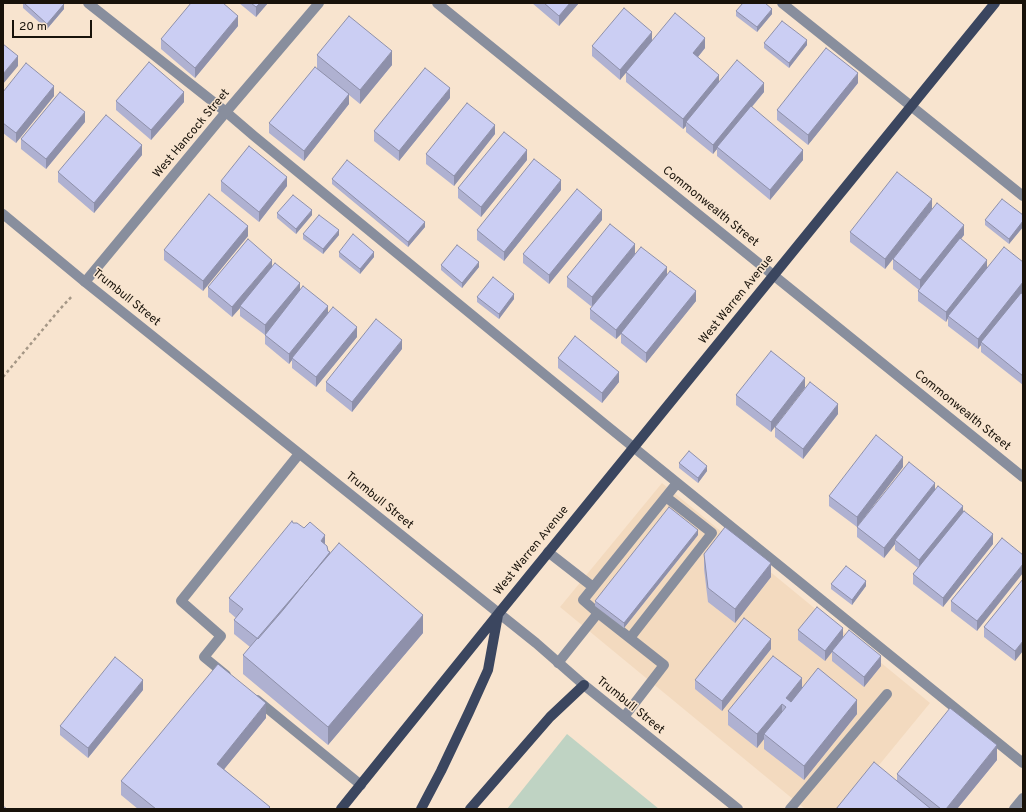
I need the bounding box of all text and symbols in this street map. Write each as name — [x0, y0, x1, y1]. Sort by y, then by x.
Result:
scale bar — [14, 12, 94, 38]
text: 20 m — [19, 19, 47, 35]
street label: West Hancock Street — [151, 87, 233, 181]
street label: Commonwealth Street — [659, 164, 761, 250]
street label: West Warren Avenue — [697, 253, 777, 347]
street label: Trumbull Street — [89, 266, 163, 330]
street label: Commonwealth Street — [911, 368, 1013, 454]
street label: Trumbull Street — [342, 469, 416, 533]
street label: West Warren Avenue — [492, 504, 572, 598]
street label: Trumbull Street — [593, 674, 667, 738]

